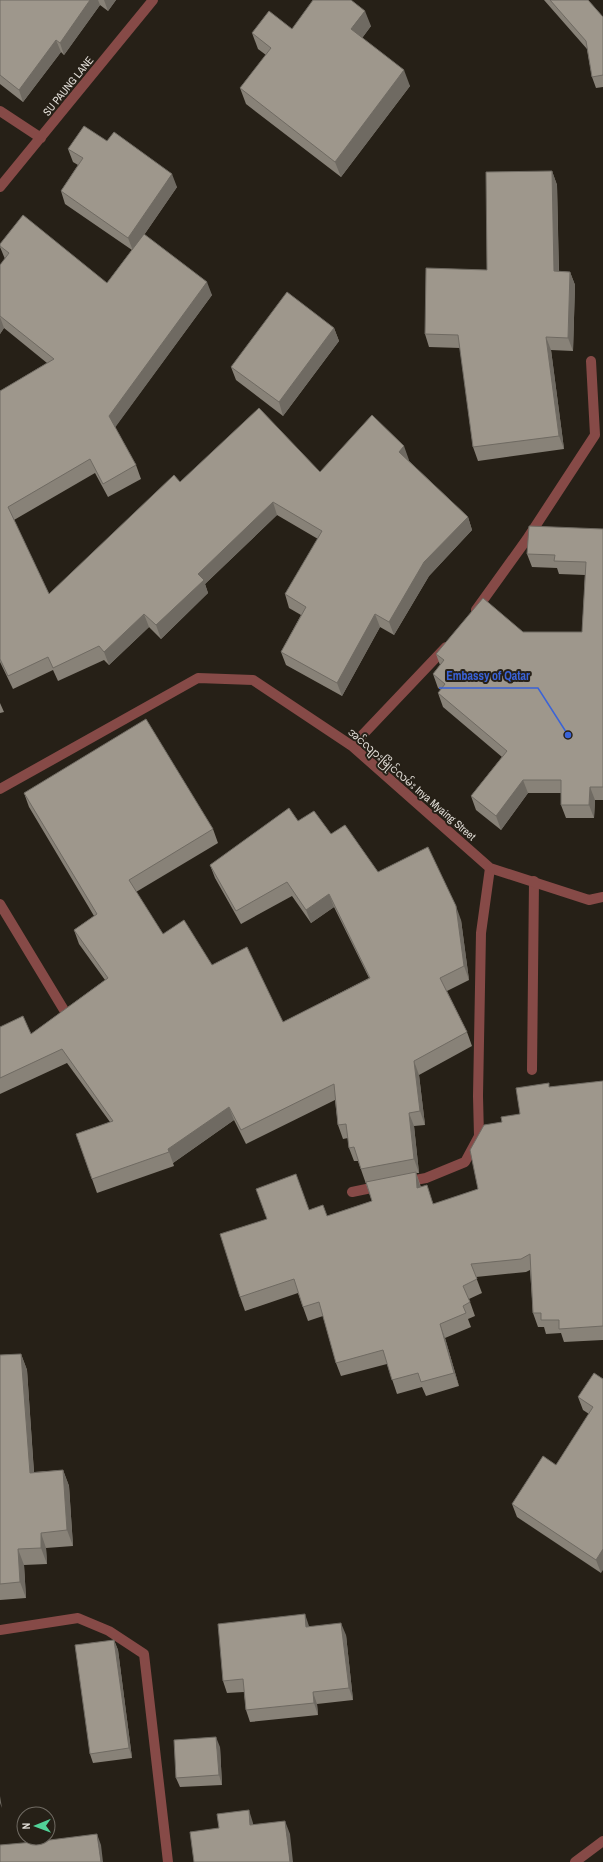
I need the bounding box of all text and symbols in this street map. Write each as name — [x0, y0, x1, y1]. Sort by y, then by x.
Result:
street label: SU PAUNG LANE — [40, 53, 96, 119]
callout: Embassy of Qatar — [439, 664, 538, 688]
text: Embassy of Qatar — [446, 668, 530, 684]
street label: အင်လျားမြိုင်လမ်း Inya Myaing Street — [344, 725, 479, 845]
north arrow — [16, 1806, 56, 1846]
text: N — [19, 1823, 33, 1830]

